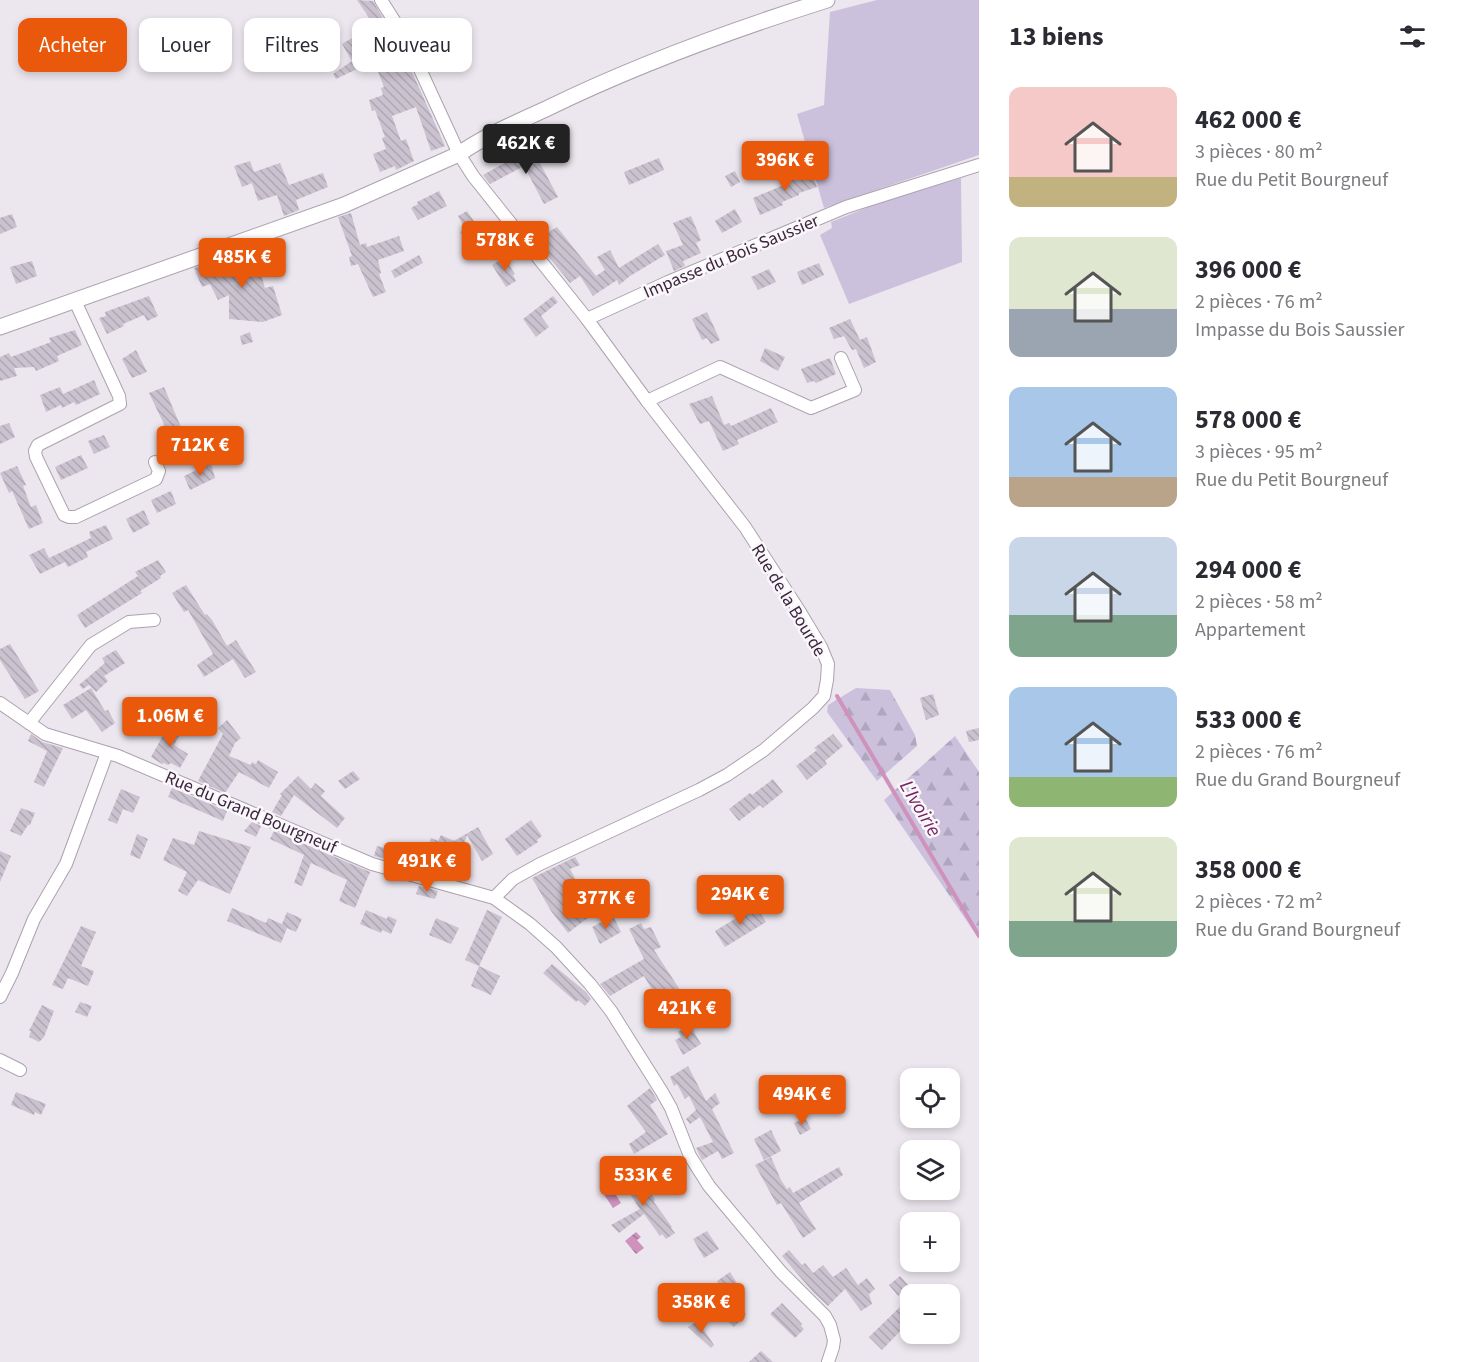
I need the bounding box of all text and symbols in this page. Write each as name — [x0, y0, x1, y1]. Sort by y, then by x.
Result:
chip: Acheter — [18, 18, 127, 72]
chip: Louer — [139, 18, 232, 72]
chip: Filtres — [244, 18, 340, 72]
chip: Nouveau — [352, 18, 472, 72]
text: 13 biens — [1009, 18, 1104, 55]
icon: filters — [1396, 20, 1429, 53]
text: 462 000 € — [1195, 101, 1302, 138]
icon: home — [1057, 111, 1129, 183]
pin: 462K € — [477, 124, 575, 175]
text: 462K € — [497, 129, 555, 157]
text: 3 pièces · 80 m² — [1195, 138, 1323, 166]
pin: 396K € — [736, 141, 834, 192]
text: 396K € — [756, 146, 814, 174]
text: Rue du Petit Bourgneuf — [1195, 166, 1388, 194]
street label: Impasse du Bois Saussier — [640, 208, 824, 305]
pin: 578K € — [456, 221, 554, 272]
text: 578K € — [476, 226, 534, 254]
pin: 485K € — [193, 238, 291, 289]
text: 485K € — [213, 243, 271, 271]
text: 396 000 € — [1195, 251, 1302, 288]
icon: home — [1057, 261, 1129, 333]
text: 2 pièces · 76 m² — [1195, 288, 1323, 316]
text: Impasse du Bois Saussier — [1195, 316, 1404, 344]
text: 578 000 € — [1195, 401, 1302, 438]
icon: home — [1057, 411, 1129, 483]
pin: 712K € — [151, 426, 249, 477]
text: 712K € — [171, 431, 229, 459]
text: 3 pièces · 95 m² — [1195, 438, 1323, 466]
text: Rue du Petit Bourgneuf — [1195, 466, 1388, 494]
street label: Rue de la Bourde — [745, 539, 832, 661]
text: 294 000 € — [1195, 551, 1302, 588]
icon: home — [1057, 561, 1129, 633]
text: 2 pièces · 58 m² — [1195, 588, 1323, 616]
text: Appartement — [1195, 616, 1305, 644]
pin: 1.06M € — [115, 697, 225, 748]
text: 533 000 € — [1195, 701, 1302, 738]
text: 1.06M € — [136, 702, 204, 730]
icon: home — [1057, 711, 1129, 783]
text: 2 pièces · 76 m² — [1195, 738, 1323, 766]
street label: Rue du Grand Bourgneuf — [161, 765, 341, 860]
text: Rue du Grand Bourgneuf — [1195, 766, 1400, 794]
water label: L'Ivoirie — [892, 775, 948, 842]
pin: 491K € — [378, 842, 476, 893]
text: 491K € — [398, 847, 456, 875]
text: 358 000 € — [1195, 851, 1302, 888]
icon: home — [1057, 861, 1129, 933]
pin: 294K € — [691, 875, 789, 926]
pin: 377K € — [557, 879, 655, 930]
text: 294K € — [711, 880, 769, 908]
text: 377K € — [577, 884, 635, 912]
text: 2 pièces · 72 m² — [1195, 888, 1323, 916]
text: Rue du Grand Bourgneuf — [1195, 916, 1400, 944]
pin: 421K € — [638, 989, 736, 1040]
text: 421K € — [658, 994, 716, 1022]
map controls — [900, 1068, 960, 1344]
button: locate — [900, 1068, 960, 1128]
pin: 494K € — [753, 1075, 851, 1126]
text: 494K € — [773, 1080, 831, 1108]
button: layers — [900, 1140, 960, 1200]
pin: 533K € — [594, 1156, 692, 1207]
text: 533K € — [614, 1161, 672, 1189]
button: + — [900, 1212, 960, 1272]
pin: 358K € — [652, 1283, 750, 1334]
button: − — [900, 1284, 960, 1344]
text: 358K € — [672, 1288, 730, 1316]

